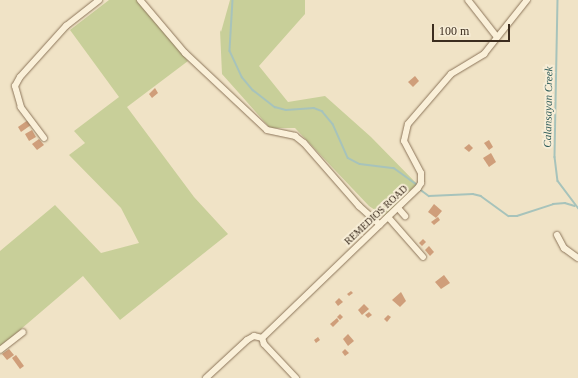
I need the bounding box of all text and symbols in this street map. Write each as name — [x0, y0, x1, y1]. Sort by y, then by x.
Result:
scale bar — [434, 16, 512, 42]
text: 100 m — [439, 24, 469, 38]
water label: Calansayan Creek — [541, 66, 555, 148]
street label: REMEDIOS ROAD — [342, 183, 410, 247]

